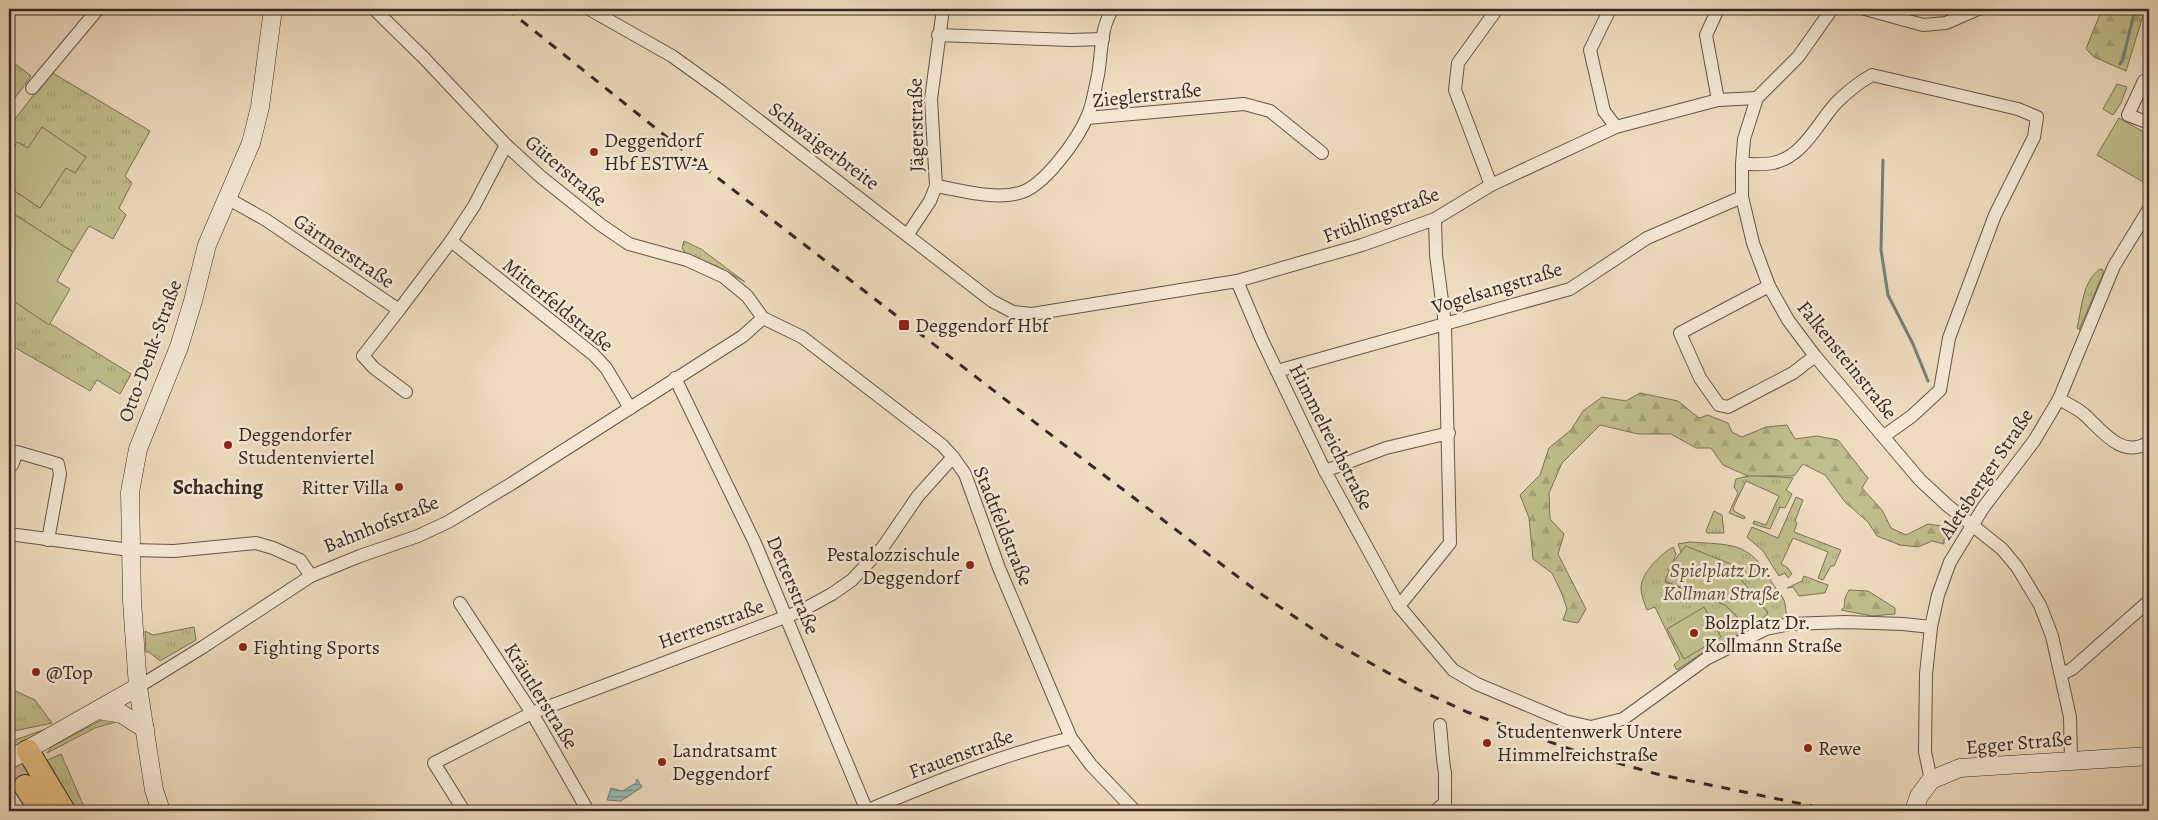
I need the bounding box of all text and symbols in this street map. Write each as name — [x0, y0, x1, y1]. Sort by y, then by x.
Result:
street label: Zieglerstraße — [1091, 76, 1203, 114]
street label: Jägerstraße — [902, 78, 930, 172]
street label: Schwaigerbreite — [763, 95, 885, 197]
place label: Deggendorf Hbf ESTW-A — [604, 127, 709, 177]
street label: Güterstraße — [519, 129, 613, 213]
marker: Deggendorf Hbf ESTW-A — [588, 146, 600, 158]
street label: Frühlingstraße — [1319, 180, 1443, 250]
street label: Gärtnerstraße — [288, 207, 400, 295]
street label: Mitterfeldstraße — [497, 252, 619, 358]
street label: Vogelsangstraße — [1428, 255, 1566, 321]
street label: Otto-Denk-Straße — [112, 276, 188, 426]
street label: Falkensteinstraße — [1791, 295, 1903, 425]
place label: Deggendorf Hbf — [915, 312, 1052, 339]
marker: Deggendorf Hbf — [897, 318, 911, 332]
street label: Himmelreichstraße — [1282, 359, 1380, 515]
street label: Aletsberger Straße — [1932, 403, 2040, 545]
place label: Deggendorfer Studentenviertel — [238, 421, 375, 471]
marker: Deggendorfer Studentenviertel — [222, 439, 234, 451]
street label: Stadtfeldstraße — [967, 462, 1039, 590]
district label: Schaching — [173, 473, 264, 501]
place label: Ritter Villa — [301, 474, 390, 501]
marker: Ritter Villa — [393, 481, 405, 493]
street label: Bahnhofstraße — [319, 489, 443, 559]
street label: Detterstraße — [760, 531, 826, 639]
place label: Pestalozzischule Deggendorf — [826, 541, 963, 591]
park label: Spielplatz Dr. Kollman Straße — [1663, 557, 1779, 607]
marker: Pestalozzischule Deggendorf — [964, 559, 976, 571]
street label: Herrenstraße — [654, 592, 768, 656]
place label: Bolzplatz Dr. Kollmann Straße — [1704, 609, 1842, 659]
marker: Bolzplatz Dr. Kollmann Straße — [1688, 627, 1700, 639]
place label: Fighting Sports — [253, 634, 380, 661]
street label: Kräutlerstraße — [498, 638, 584, 754]
marker: Fighting Sports — [237, 641, 249, 653]
place label: @Top — [46, 659, 93, 686]
marker: @Top — [30, 666, 42, 678]
place label: Studentenwerk Untere Himmelreichstraße — [1497, 718, 1682, 768]
street label: Frauenstraße — [905, 723, 1017, 785]
street label: Egger Straße — [1965, 725, 2073, 761]
place label: Rewe — [1818, 735, 1861, 762]
place label: Landratsamt Deggendorf — [672, 737, 778, 787]
marker: Studentenwerk Untere Himmelreichstraße — [1481, 737, 1493, 749]
marker: Rewe — [1802, 742, 1814, 754]
marker: Landratsamt Deggendorf — [656, 756, 668, 768]

